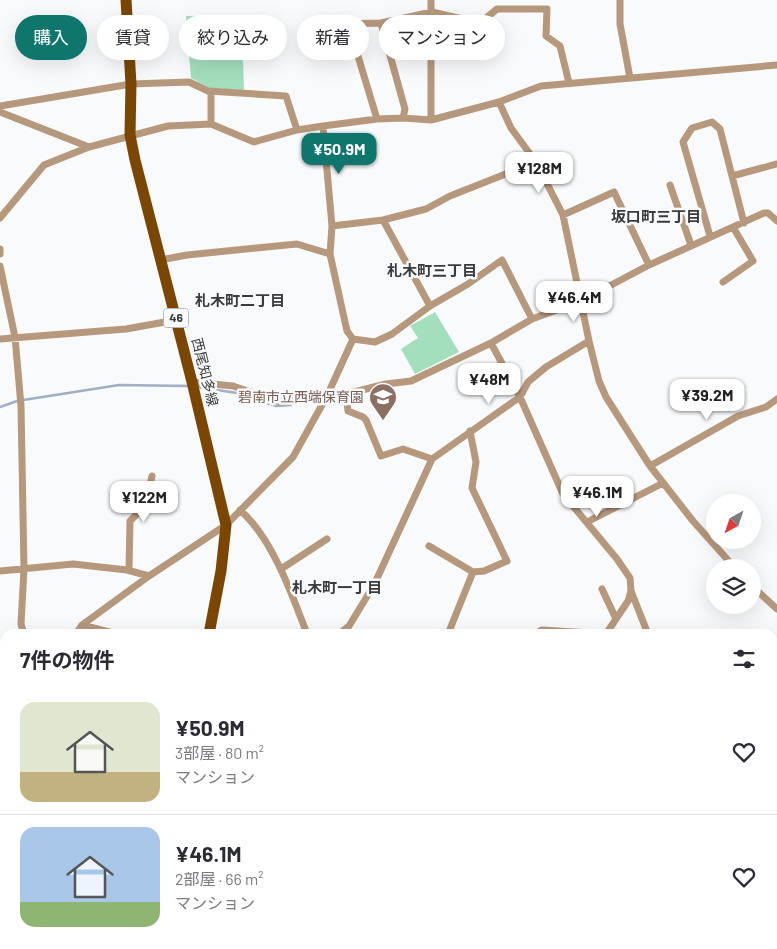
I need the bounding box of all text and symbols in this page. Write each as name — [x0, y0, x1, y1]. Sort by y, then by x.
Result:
chip: 購入 — [15, 15, 87, 60]
chip: 賃貸 — [97, 15, 169, 60]
chip: 絞り込み — [179, 15, 287, 60]
chip: 新着 — [297, 15, 369, 60]
chip: マンション — [379, 15, 505, 60]
pin: ¥50.9M — [298, 132, 380, 175]
text: ¥50.9M — [313, 139, 365, 158]
pin: ¥128M — [504, 152, 574, 194]
text: ¥128M — [516, 158, 562, 177]
district label: 坂口町三丁目 — [611, 207, 701, 225]
district label: 札木町三丁目 — [387, 261, 477, 279]
pin: ¥46.4M — [533, 280, 615, 323]
text: ¥46.4M — [547, 287, 601, 306]
district label: 札木町二丁目 — [195, 291, 285, 309]
road number: 46 — [164, 308, 188, 328]
street label: 西尾知多線 — [189, 336, 222, 408]
pin: ¥48M — [459, 362, 519, 405]
text: ¥48M — [469, 369, 509, 388]
pin: ¥39.2M — [666, 378, 748, 421]
school or university icon: 碧南市立西端保育園 — [368, 382, 398, 421]
text: ¥39.2M — [681, 385, 733, 404]
place label: 碧南市立西端保育園 — [238, 388, 364, 405]
pin: ¥46.1M — [556, 476, 638, 518]
pin: ¥122M — [109, 480, 179, 523]
text: ¥46.1M — [572, 482, 622, 501]
text: ¥122M — [121, 487, 167, 506]
north arrow — [706, 494, 761, 549]
map controls — [706, 494, 761, 614]
button: layers — [706, 559, 761, 614]
district label: 札木町一丁目 — [292, 578, 382, 596]
icon: filters — [730, 645, 758, 673]
text: 7件の物件 — [20, 647, 114, 672]
text: ¥50.9M — [175, 715, 245, 740]
icon: home — [60, 722, 120, 782]
icon: heart — [730, 738, 758, 766]
text: 3部屋 · 80 m² — [175, 743, 264, 762]
text: マンション — [175, 767, 255, 786]
text: ¥46.1M — [175, 841, 242, 866]
icon: home — [60, 847, 120, 907]
icon: heart — [730, 863, 758, 891]
text: 2部屋 · 66 m² — [175, 869, 263, 888]
text: マンション — [175, 893, 255, 912]

